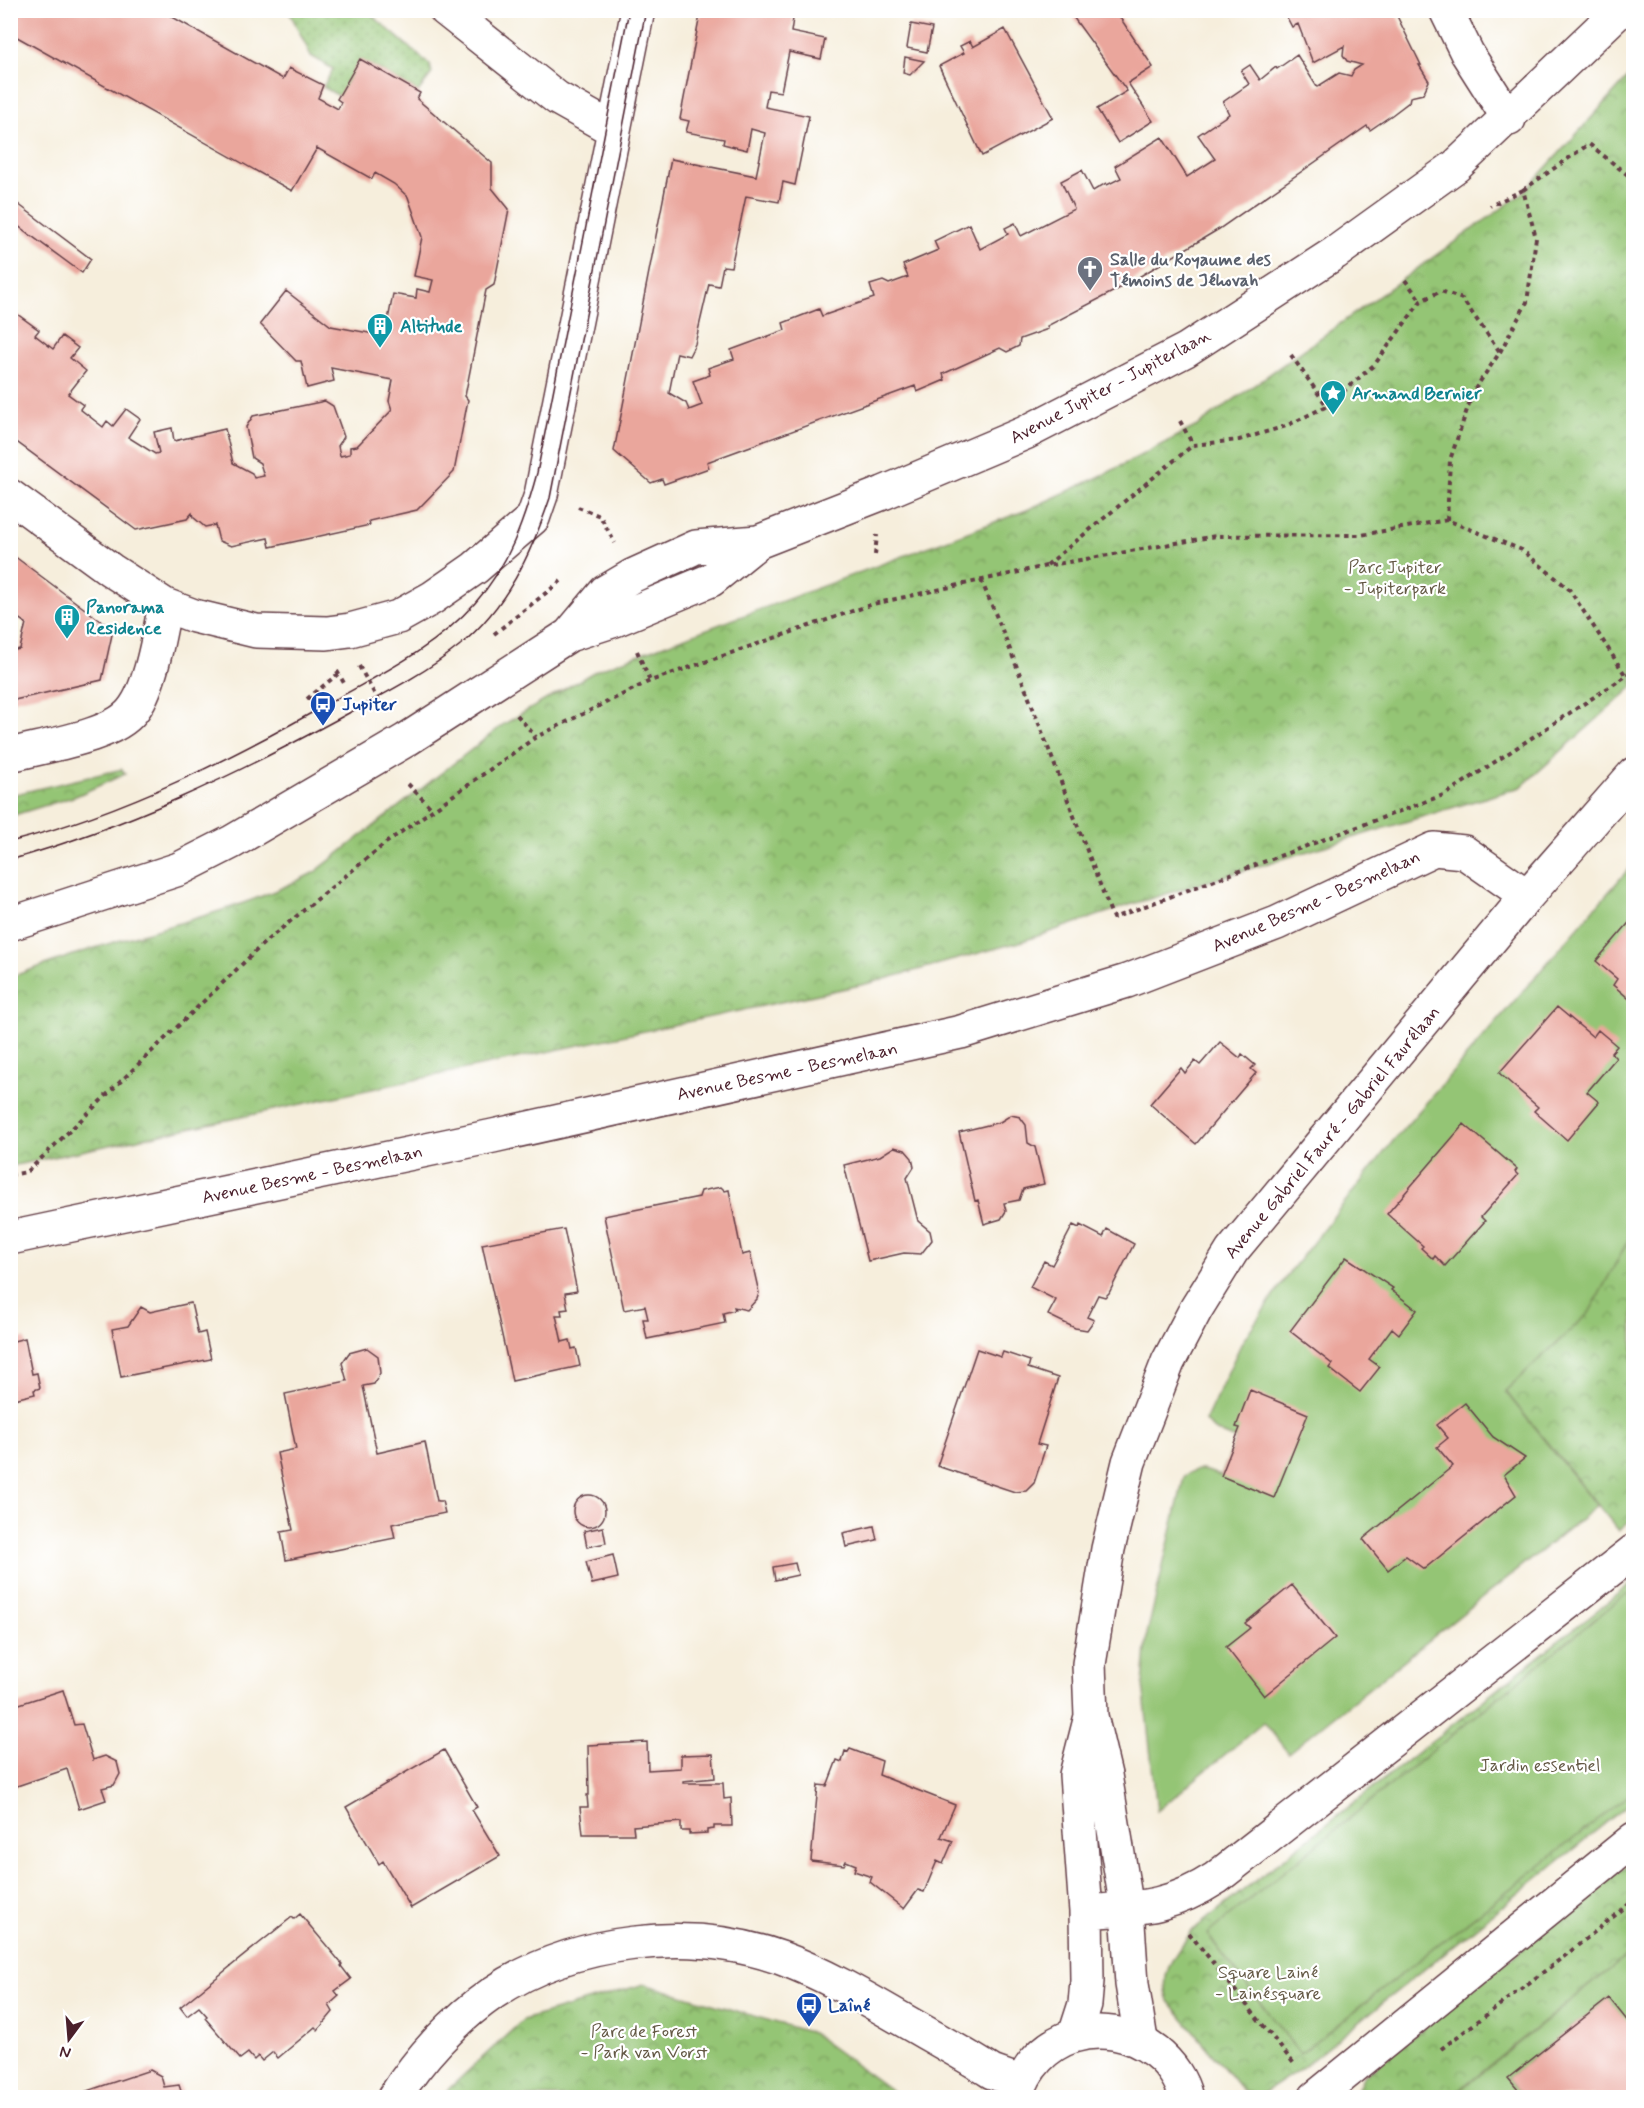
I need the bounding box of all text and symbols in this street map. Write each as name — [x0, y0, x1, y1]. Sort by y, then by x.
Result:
place label: Salle du Royaume des Témoins de Jéhovah — [1110, 248, 1271, 293]
church icon: Salle du Royaume des Témoins de Jéhovah — [1075, 254, 1105, 292]
building icon: Altitude — [365, 311, 395, 349]
place label: Altitude — [400, 315, 462, 339]
street label: Avenue Jupiter - Jupiterlaan — [1006, 324, 1215, 450]
place icon: Armand Bernier — [1318, 378, 1348, 416]
place label: Armand Bernier — [1352, 382, 1482, 406]
park label: Parc Jupiter - Jupiterpark — [1344, 556, 1446, 601]
place label: Panorama Residence — [86, 596, 165, 641]
building icon: Panorama Residence — [52, 602, 82, 640]
bus stop icon: Jupiter — [308, 689, 338, 727]
place label: Jupiter — [342, 693, 397, 717]
street label: Avenue Besme - Besmelaan — [1209, 845, 1424, 959]
street label: Avenue Gabriel Fauré - Gabriel Faurélaan — [1220, 1001, 1446, 1264]
street label: Avenue Besme - Besmelaan — [675, 1037, 900, 1107]
street label: Avenue Besme - Besmelaan — [200, 1140, 425, 1210]
park label: Jardin essentiel — [1479, 1754, 1601, 1778]
park label: Square Lainé - Lainésquare — [1215, 1961, 1321, 2006]
bus stop icon: Laîné — [794, 1990, 824, 2028]
place label: Laîné — [828, 1994, 870, 2018]
north arrow — [39, 2009, 99, 2069]
park label: Parc de Forest - Park van Vorst — [580, 2020, 708, 2065]
text: N — [57, 2040, 73, 2064]

